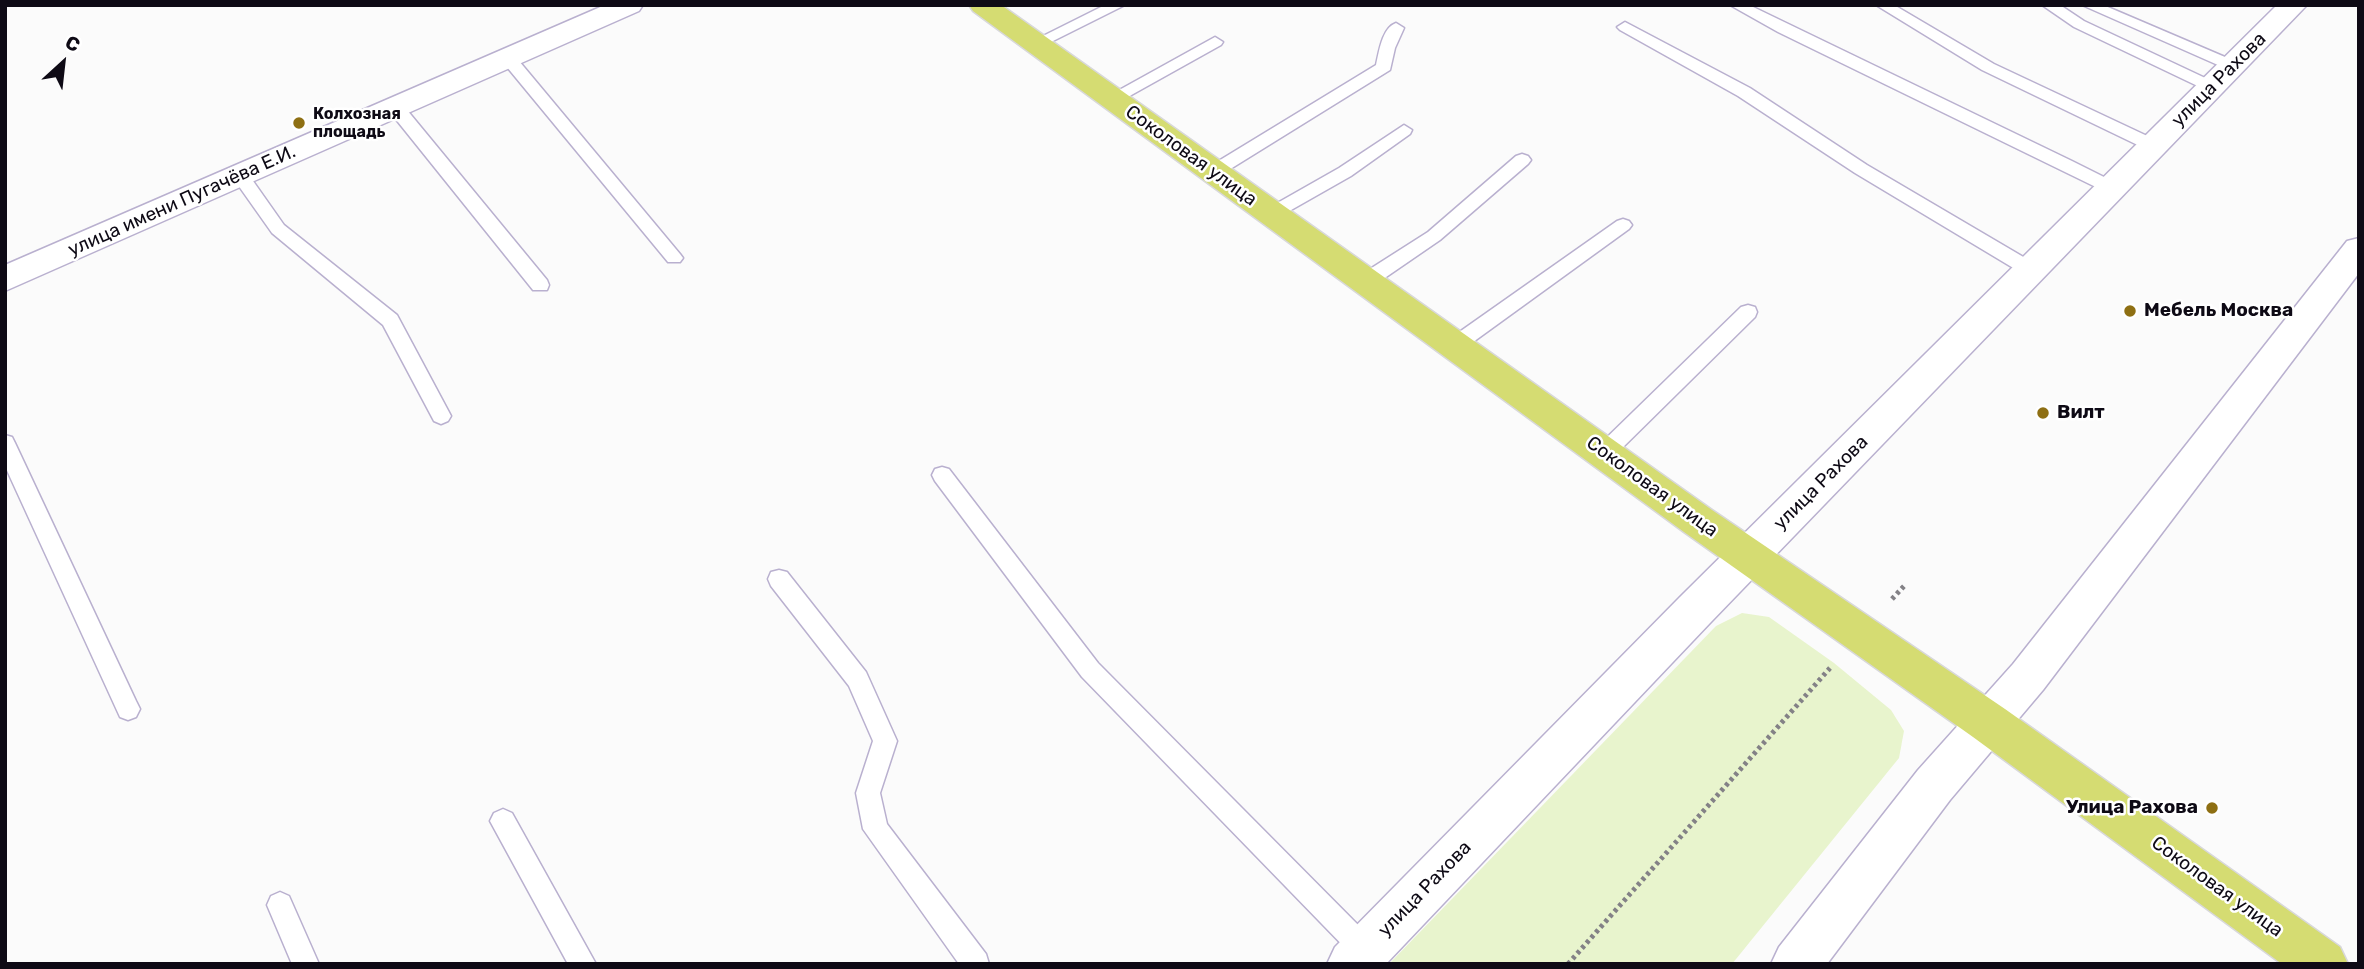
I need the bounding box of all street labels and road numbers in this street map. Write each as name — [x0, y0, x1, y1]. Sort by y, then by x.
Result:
street label: улица Рахова — [2167, 28, 2271, 132]
street label: Соколовая улица — [1121, 101, 1261, 211]
street label: улица имени Пугачёва Е.И. — [65, 140, 299, 262]
street label: улица Рахова — [1769, 431, 1873, 535]
street label: Соколовая улица — [1582, 432, 1722, 542]
street label: Соколовая улица — [2147, 832, 2287, 942]
street label: улица Рахова — [1374, 836, 1476, 942]

